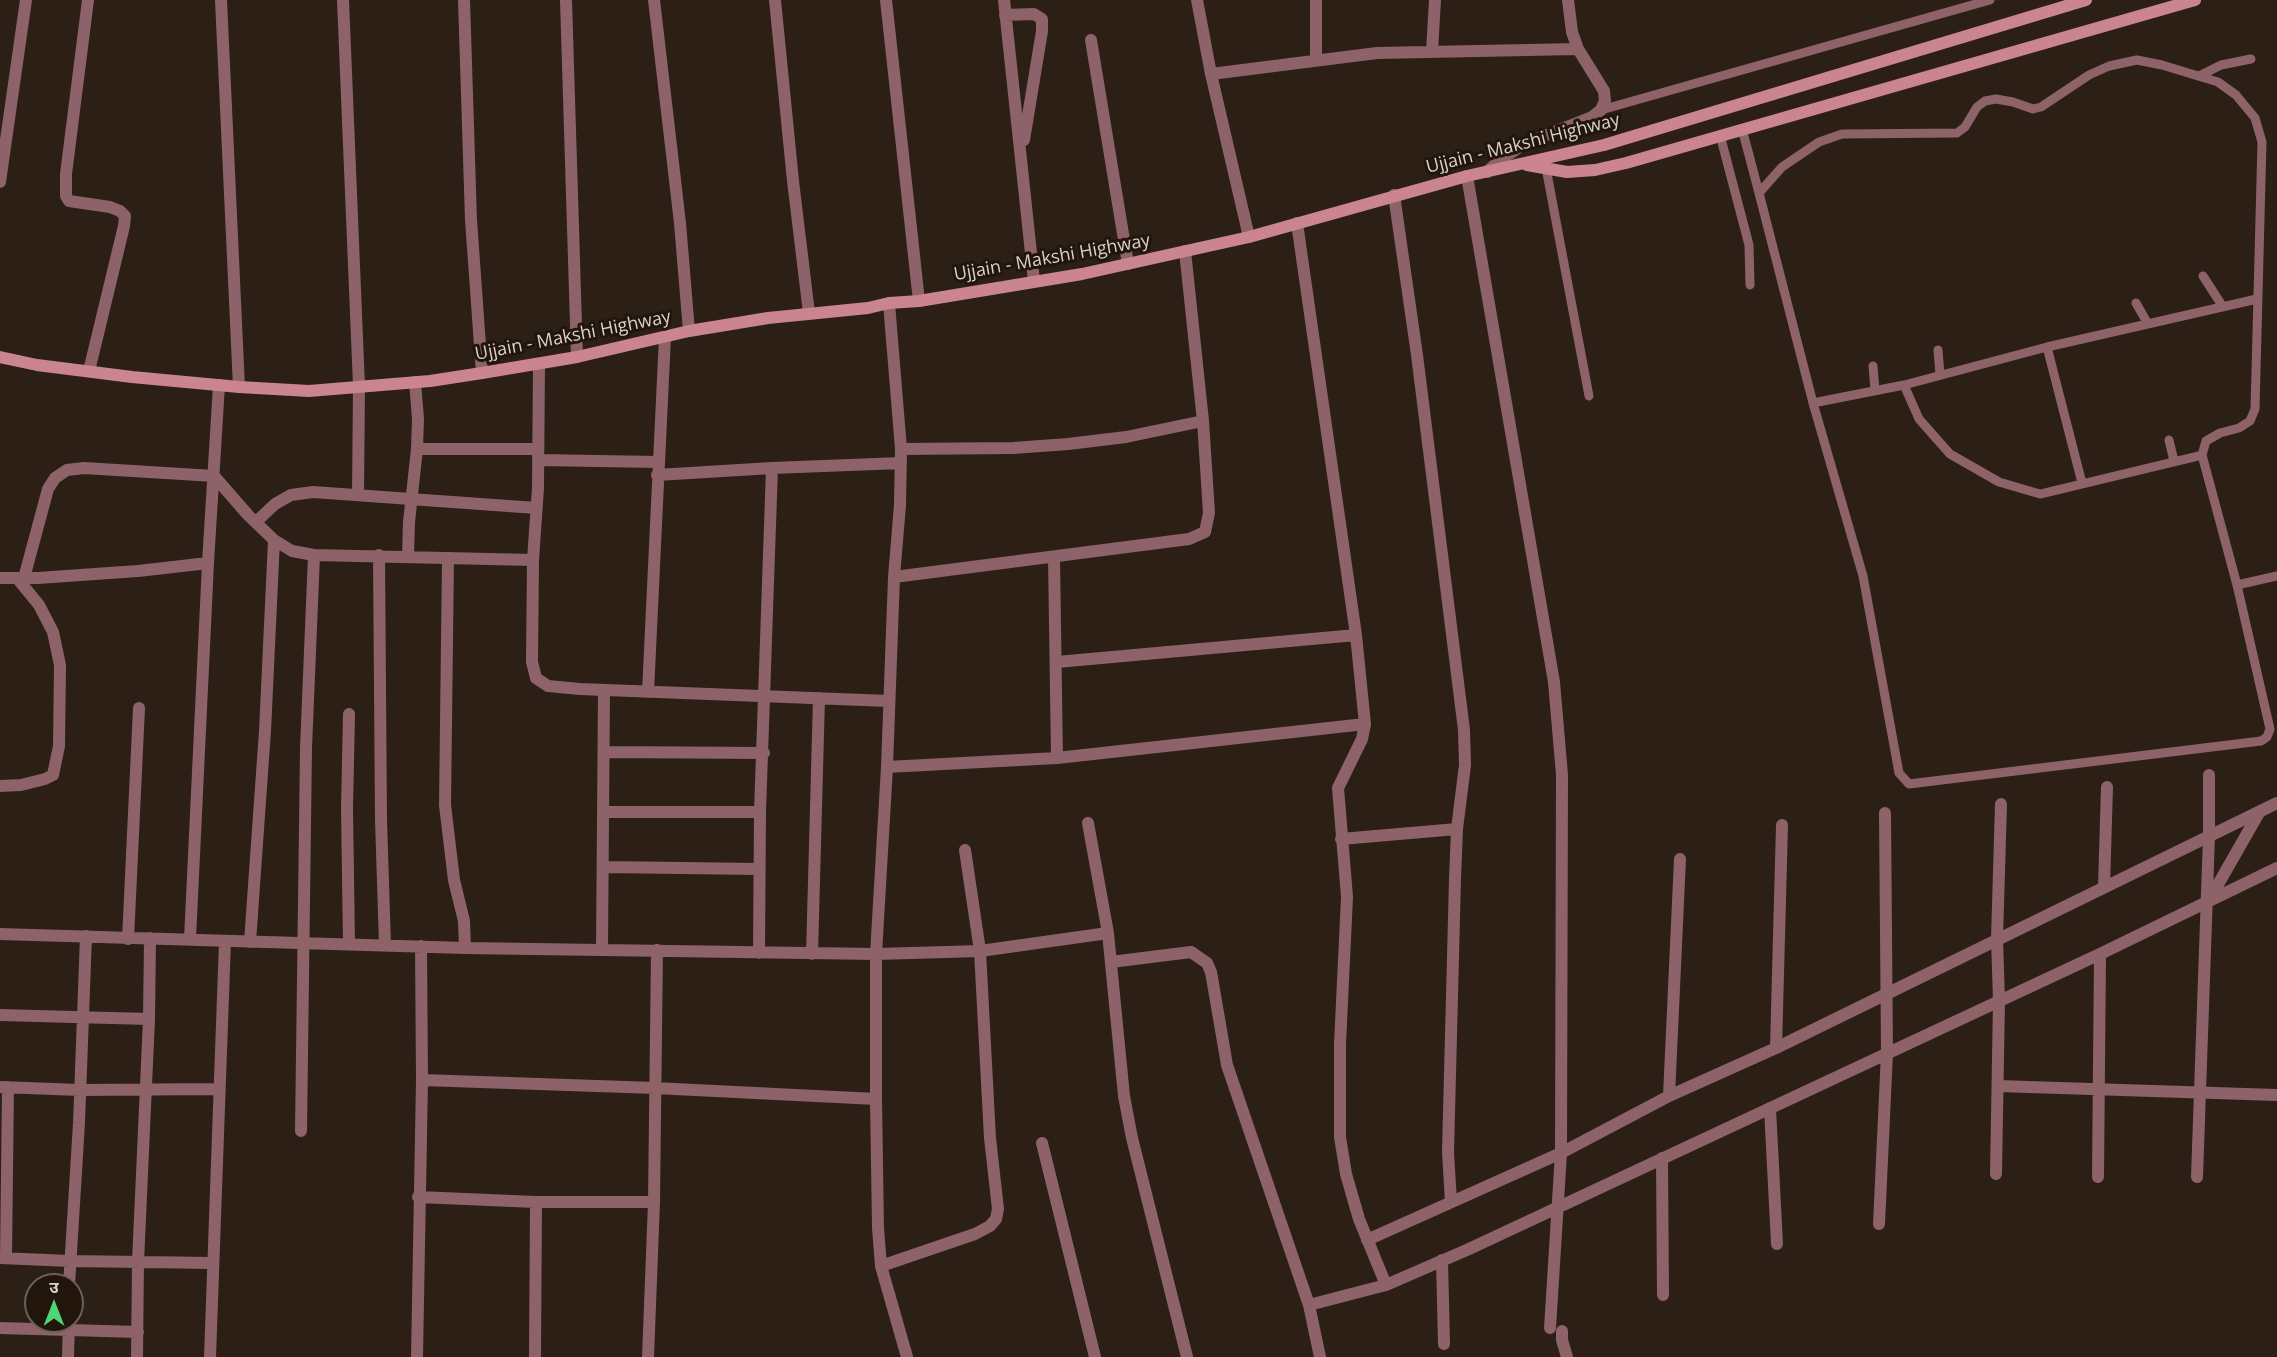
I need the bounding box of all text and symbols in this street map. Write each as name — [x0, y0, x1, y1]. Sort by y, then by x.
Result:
street label: Ujjain - Makshi Highway — [1424, 109, 1622, 179]
street label: Ujjain - Makshi Highway — [952, 230, 1152, 286]
street label: Ujjain - Makshi Highway — [473, 306, 673, 366]
north arrow — [24, 1273, 84, 1333]
text: उ — [49, 1276, 59, 1298]

